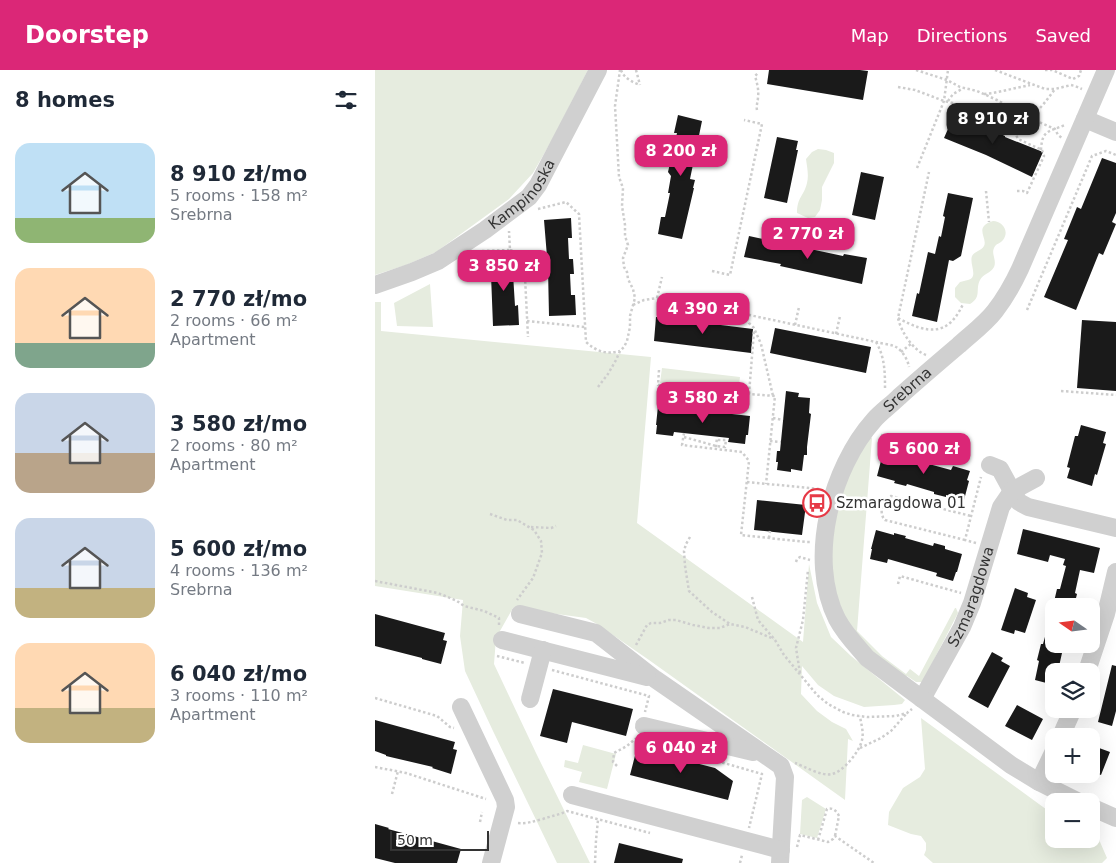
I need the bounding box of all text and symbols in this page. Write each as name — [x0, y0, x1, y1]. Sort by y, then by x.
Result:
text: Doorstep — [25, 21, 149, 49]
text: Map — [851, 25, 889, 46]
text: Directions — [917, 25, 1007, 46]
text: Saved — [1035, 25, 1091, 46]
icon: filters — [332, 86, 360, 114]
text: 8 homes — [15, 88, 115, 112]
pin: 8 910 zł — [941, 102, 1045, 145]
text: 8 910 zł — [958, 109, 1028, 128]
pin: 8 200 zł — [629, 134, 733, 177]
text: 8 200 zł — [646, 141, 716, 160]
street label: Kampinoska — [485, 156, 559, 233]
text: 8 910 zł/mo — [170, 162, 307, 186]
icon: home — [55, 163, 115, 223]
text: 5 rooms · 158 m² — [170, 186, 308, 205]
text: Srebrna — [170, 205, 233, 224]
pin: 2 770 zł — [756, 218, 860, 260]
text: 2 770 zł — [773, 224, 843, 243]
pin: 3 850 zł — [452, 250, 556, 292]
text: 3 850 zł — [469, 256, 539, 275]
text: 2 770 zł/mo — [170, 287, 307, 311]
icon: home — [55, 288, 115, 348]
pin: 4 390 zł — [651, 292, 755, 335]
text: 4 390 zł — [668, 299, 738, 318]
text: 2 rooms · 66 m² — [170, 311, 298, 330]
text: Apartment — [170, 330, 256, 349]
street label: Srebrna — [880, 363, 935, 416]
pin: 3 580 zł — [651, 382, 755, 424]
text: 3 580 zł — [668, 388, 738, 407]
text: 3 580 zł/mo — [170, 412, 307, 436]
icon: home — [55, 413, 115, 473]
pin: 5 600 zł — [872, 432, 976, 475]
text: 2 rooms · 80 m² — [170, 436, 298, 455]
text: 5 600 zł — [889, 439, 959, 458]
text: Apartment — [170, 455, 256, 474]
bus stop icon: Szmaragdowa 01 — [802, 488, 832, 518]
place label: Szmaragdowa 01 — [836, 494, 966, 512]
text: 5 600 zł/mo — [170, 537, 307, 561]
icon: home — [55, 538, 115, 598]
street label: Szmaragdowa — [944, 544, 998, 650]
text: 4 rooms · 136 m² — [170, 561, 308, 580]
text: Srebrna — [170, 580, 233, 599]
north arrow — [1045, 598, 1100, 652]
map controls — [1045, 598, 1100, 848]
text: 6 040 zł/mo — [170, 662, 307, 686]
icon: home — [55, 663, 115, 723]
button: layers — [1045, 663, 1100, 718]
text: 3 rooms · 110 m² — [170, 686, 308, 705]
text: Apartment — [170, 705, 256, 724]
button: + — [1045, 728, 1100, 783]
pin: 6 040 zł — [629, 732, 733, 774]
text: 6 040 zł — [646, 738, 716, 757]
button: − — [1045, 793, 1100, 848]
scale bar — [390, 828, 489, 851]
text: 50 m — [397, 832, 433, 848]

